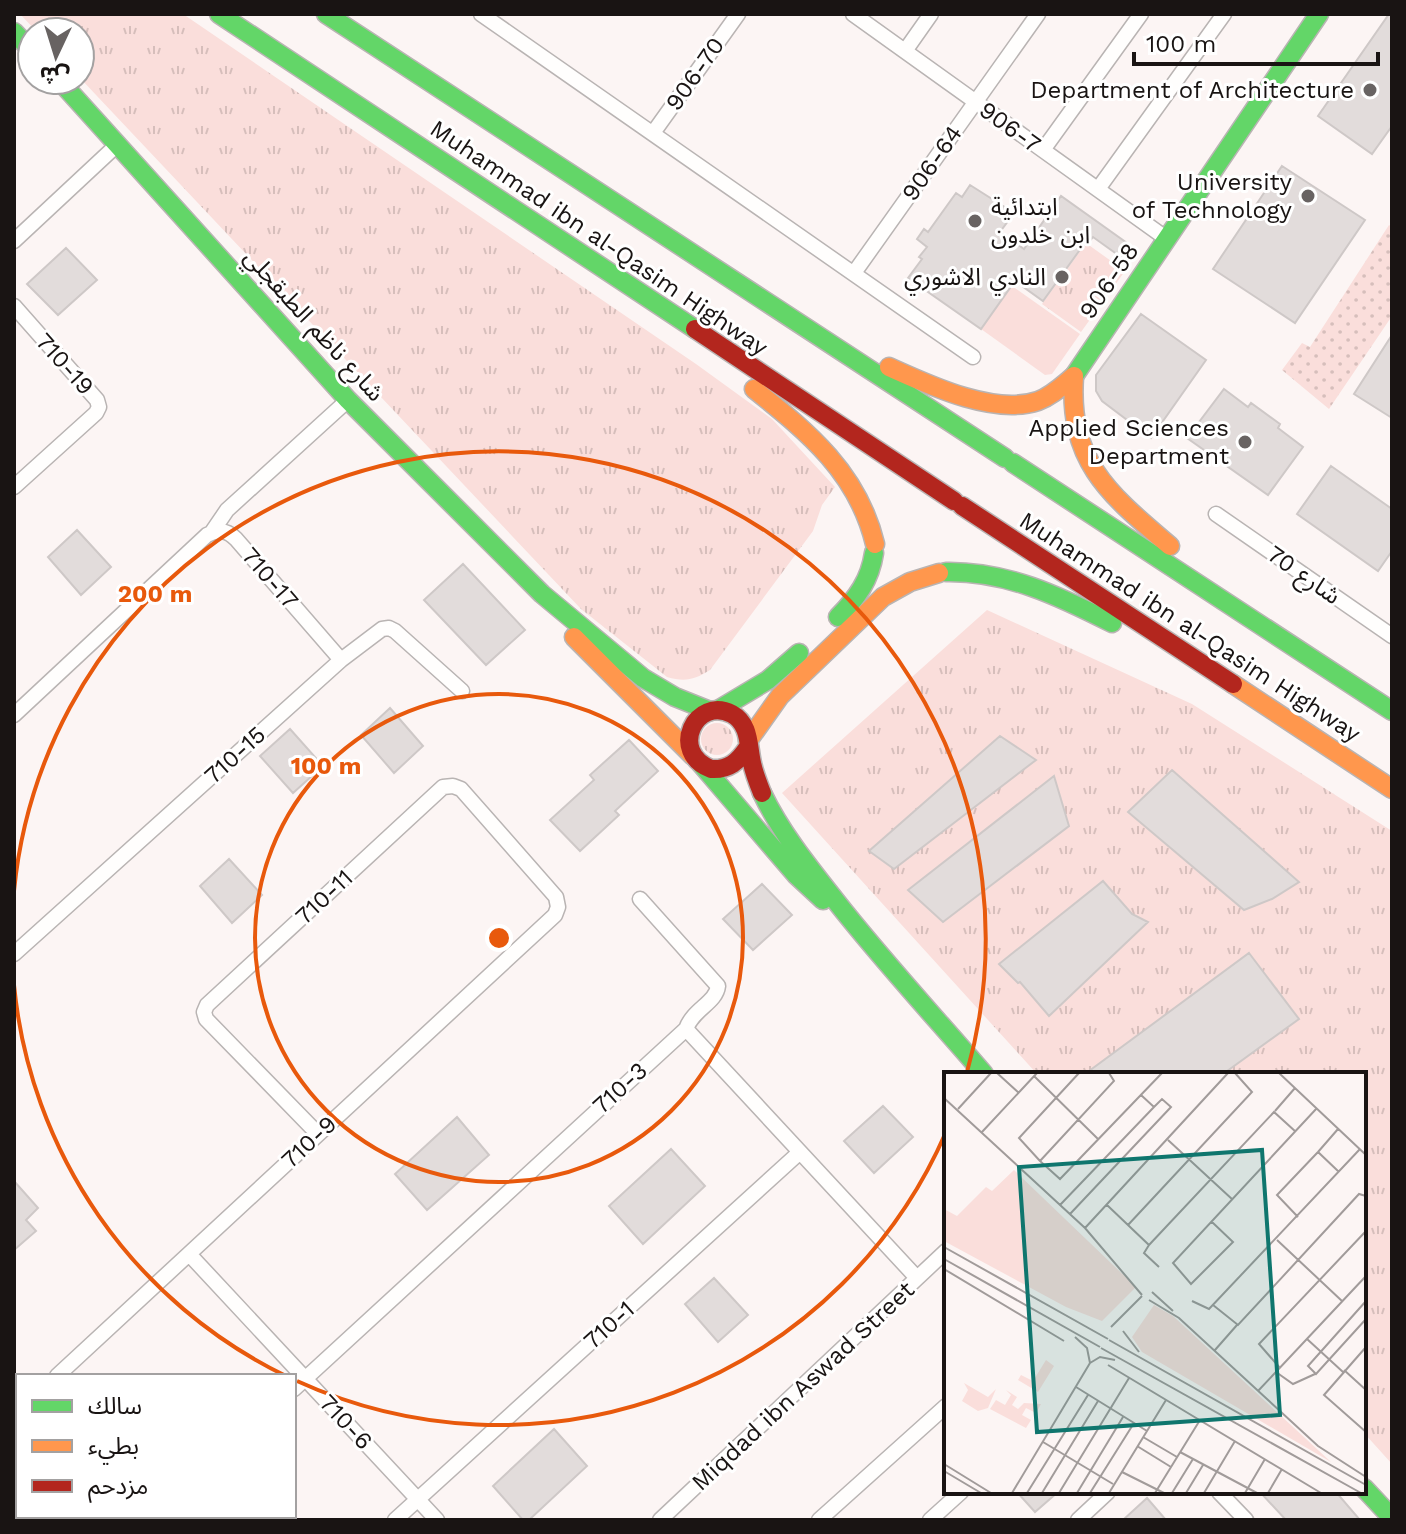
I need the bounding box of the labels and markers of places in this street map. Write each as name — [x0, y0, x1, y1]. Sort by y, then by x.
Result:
place label: Department of Architecture — [1030, 76, 1354, 104]
marker: Department of Architecture — [1361, 81, 1379, 99]
place label: University of Technology — [1132, 168, 1293, 224]
marker: University of Technology — [1299, 187, 1317, 205]
place label: ابتدائية ابن خلدون — [991, 193, 1090, 249]
marker: ابتدائية ابن خلدون — [966, 212, 984, 230]
place label: النادي الاشوري — [904, 263, 1046, 296]
marker: النادي الاشوري — [1053, 268, 1071, 286]
place label: Applied Sciences Department — [1028, 414, 1229, 470]
marker: Applied Sciences Department — [1236, 433, 1254, 451]
centre of rings — [485, 924, 513, 952]

